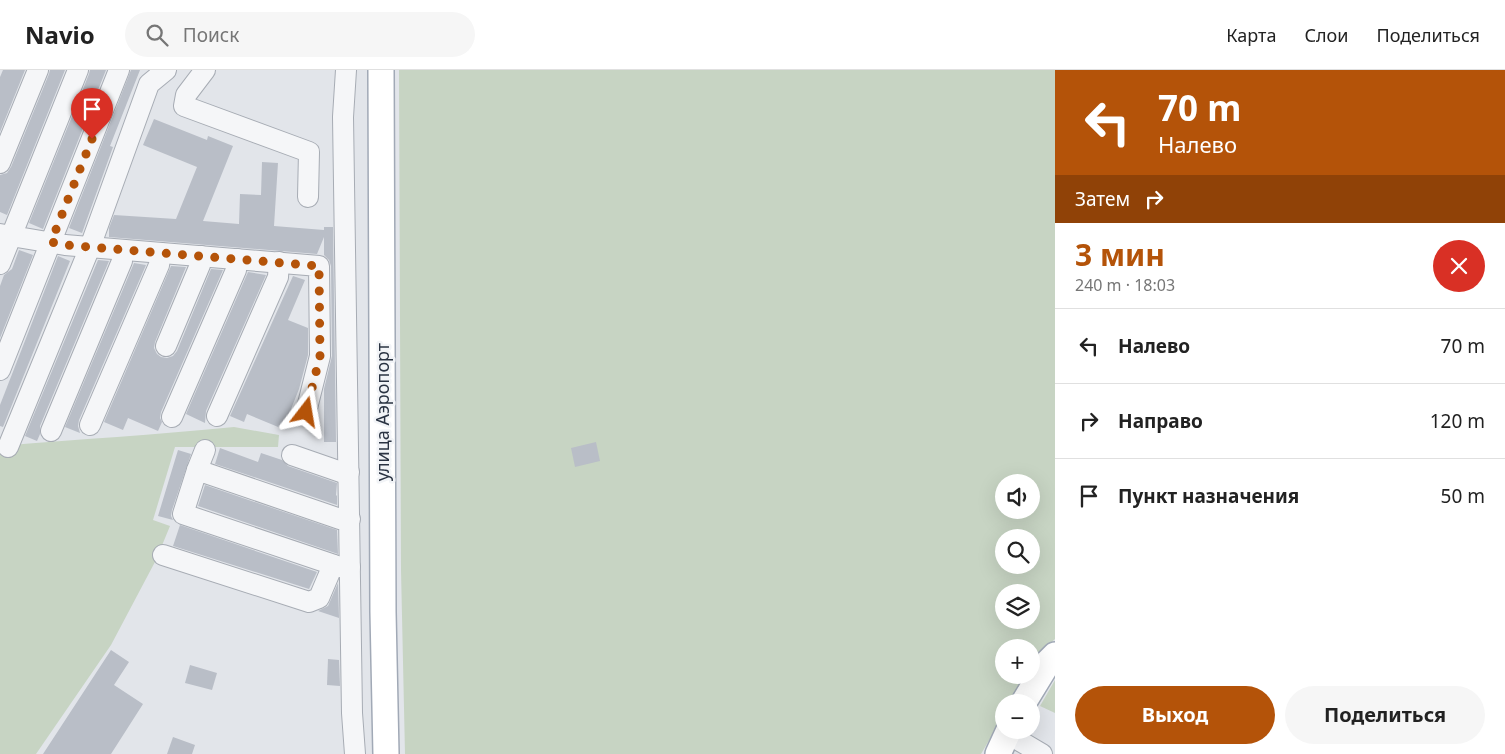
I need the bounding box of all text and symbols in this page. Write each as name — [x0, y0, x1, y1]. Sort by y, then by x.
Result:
search box — [125, 12, 475, 57]
text: Navio — [25, 18, 95, 51]
icon: search — [143, 21, 171, 49]
text: Поиск — [183, 22, 239, 48]
text: Карта — [1226, 23, 1276, 47]
text: Слои — [1304, 23, 1348, 47]
text: Поделиться — [1376, 23, 1480, 47]
text: 70 m — [1158, 84, 1241, 131]
pin — [71, 88, 113, 139]
icon: left — [1075, 90, 1140, 155]
icon: arrive — [78, 95, 106, 123]
text: Налево — [1158, 129, 1237, 159]
icon: right — [1140, 185, 1168, 213]
text: Затем — [1075, 186, 1130, 212]
text: 3 мин — [1075, 234, 1165, 275]
button: close — [1433, 240, 1485, 292]
text: 240 m · 18:03 — [1075, 274, 1175, 296]
icon: left — [1075, 332, 1103, 360]
text: Налево — [1118, 333, 1190, 359]
text: 70 m — [1441, 333, 1485, 359]
street label: улица Аэропорт — [370, 342, 394, 481]
position arrow — [279, 385, 331, 437]
icon: right — [1075, 407, 1103, 435]
text: Направо — [1118, 408, 1203, 434]
text: 120 m — [1430, 408, 1485, 434]
map controls — [995, 474, 1040, 739]
button: sound — [995, 474, 1040, 519]
icon: arrive — [1075, 482, 1103, 510]
text: Пункт назначения — [1118, 483, 1299, 509]
text: 50 m — [1441, 483, 1485, 509]
button: search — [995, 529, 1040, 574]
button: layers — [995, 584, 1040, 629]
button: + — [995, 639, 1040, 684]
button: Выход — [1075, 686, 1275, 744]
button: Поделиться — [1285, 686, 1485, 744]
button: − — [995, 694, 1040, 739]

